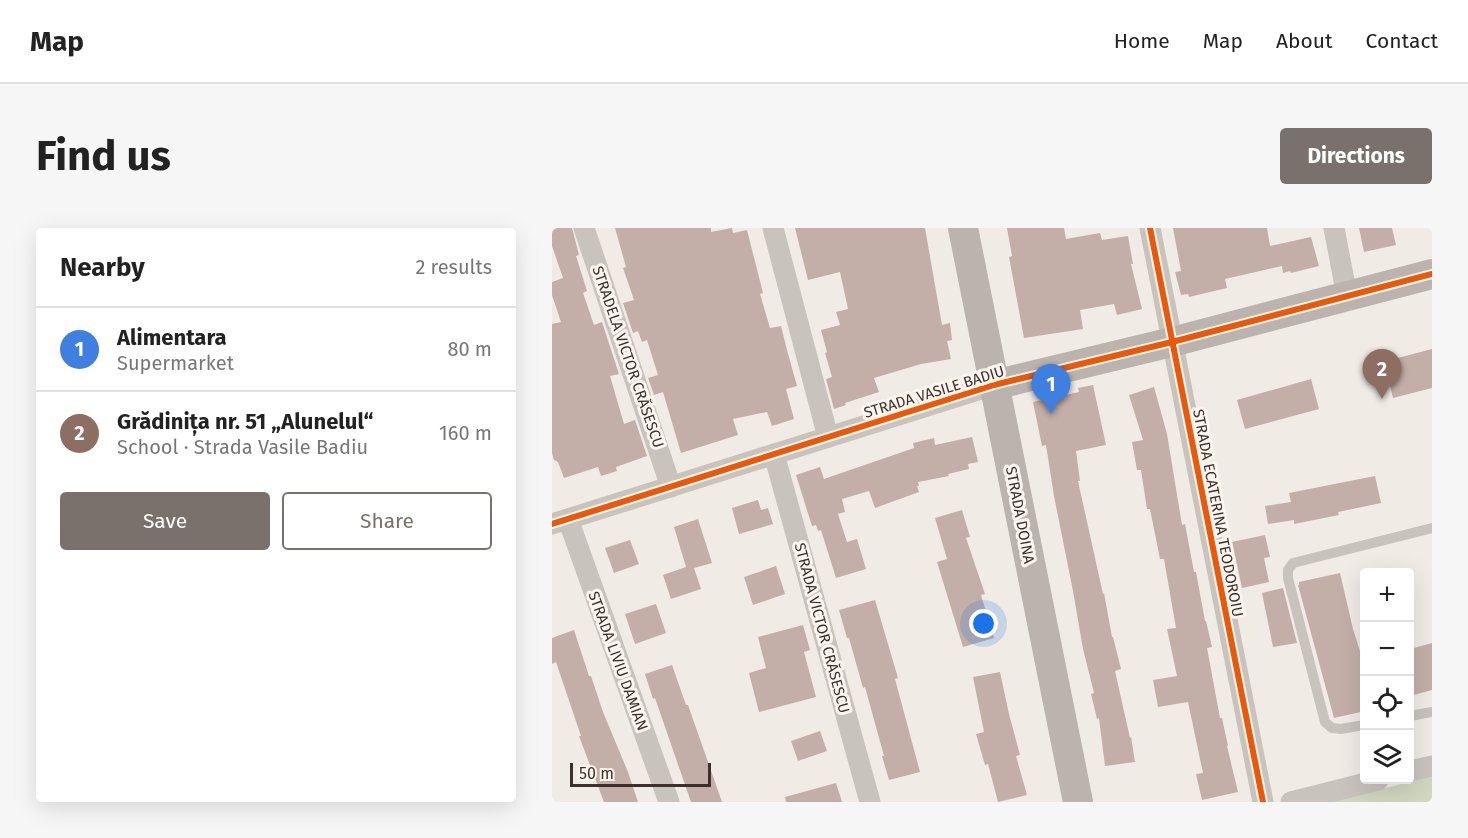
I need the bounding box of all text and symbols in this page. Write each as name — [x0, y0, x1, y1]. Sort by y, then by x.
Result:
text: Map — [30, 25, 84, 58]
text: Home — [1114, 28, 1170, 54]
text: Map — [1203, 28, 1243, 54]
text: About — [1276, 28, 1333, 54]
text: Contact — [1366, 28, 1438, 54]
button: Directions — [1280, 128, 1432, 184]
text: Find us — [36, 131, 171, 181]
text: Nearby — [60, 252, 145, 283]
text: 2 results — [415, 255, 492, 279]
street label: STRADELA VICTOR CRĂSESCU — [588, 264, 668, 450]
text: Alimentara — [117, 324, 227, 351]
text: 1 — [75, 337, 84, 361]
text: 80 m — [447, 337, 492, 361]
pin: 2 — [1362, 350, 1402, 399]
text: Supermarket — [117, 351, 234, 375]
street label: STRADA VASILE BADIU — [862, 362, 1006, 422]
pin: 1 — [1032, 364, 1070, 414]
text: Grădinița nr. 51 „Alunelul“ — [117, 408, 373, 435]
street label: STRADA ECATERINA TEODOROIU — [1189, 408, 1247, 618]
text: 2 — [74, 421, 85, 445]
text: 160 m — [439, 421, 492, 445]
text: School · Strada Vasile Badiu — [117, 435, 368, 459]
street label: STRADA DOINA — [1002, 465, 1038, 566]
button: Save — [60, 492, 270, 550]
button: Share — [282, 492, 492, 550]
street label: STRADA VICTOR CRĂSESCU — [791, 541, 853, 715]
map controls — [1360, 568, 1414, 784]
button: + — [1360, 568, 1414, 622]
street label: STRADA LIVIU DAMIAN — [584, 589, 652, 733]
your location — [969, 609, 998, 638]
button: − — [1360, 622, 1414, 676]
button: locate — [1360, 676, 1414, 730]
button: layers — [1360, 730, 1414, 784]
scale bar — [570, 760, 711, 788]
text: 50 m — [579, 764, 614, 783]

